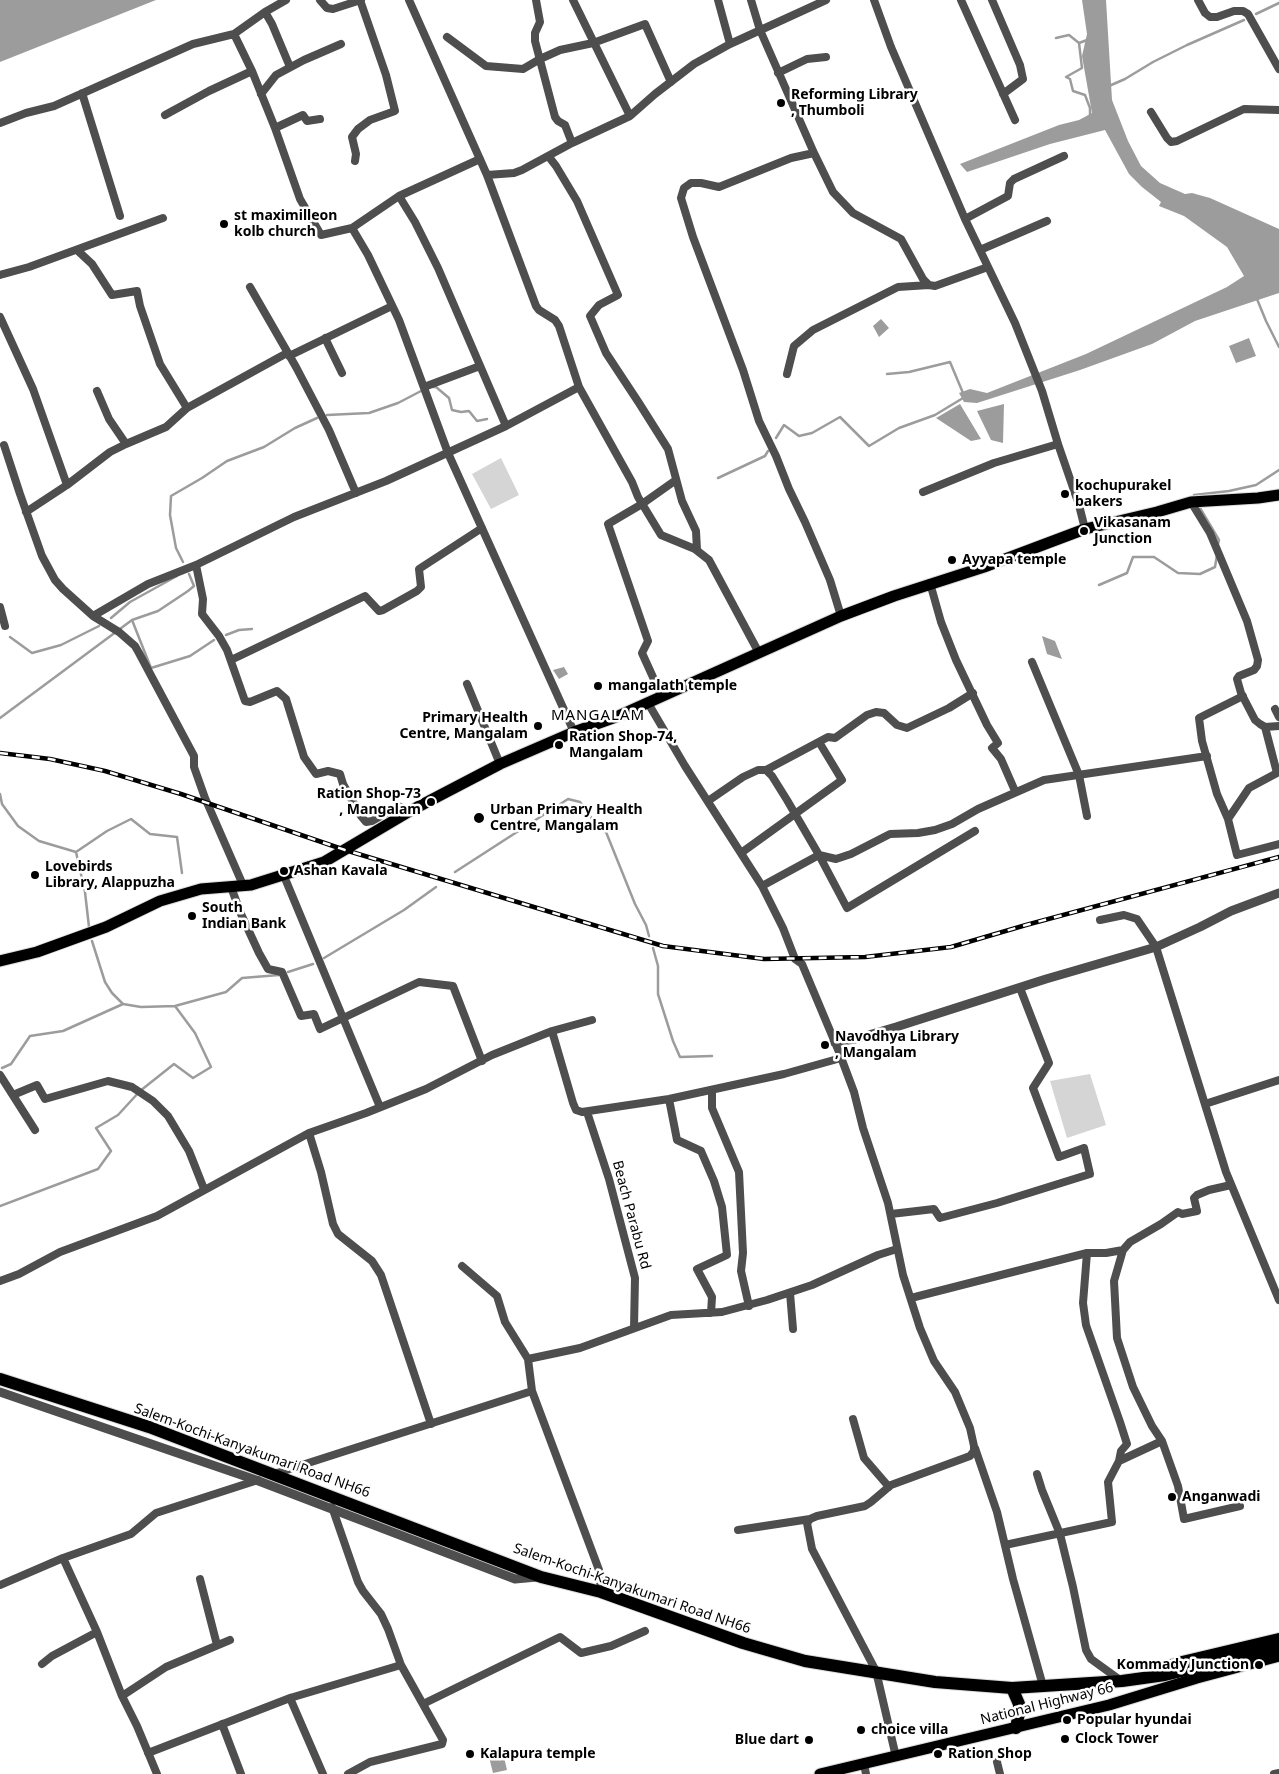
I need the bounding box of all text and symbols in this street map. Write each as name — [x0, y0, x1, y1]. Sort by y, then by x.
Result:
place label: Reforming Library , Thumboli — [791, 87, 918, 120]
marker: Reforming Library , Thumboli — [775, 97, 787, 109]
place label: st maximilleon kolb church — [234, 208, 337, 240]
marker: st maximilleon kolb church — [218, 218, 230, 230]
place label: kochupurakel bakers — [1075, 478, 1171, 511]
marker: kochupurakel bakers — [1059, 488, 1071, 500]
place label: Vikasanam Junction — [1094, 515, 1171, 548]
marker: Vikasanam Junction — [1078, 525, 1090, 537]
place label: Ayyapa temple — [962, 552, 1066, 568]
marker: Ayyapa temple — [946, 554, 958, 566]
place label: mangalath temple — [608, 678, 737, 694]
marker: mangalath temple — [592, 680, 604, 692]
district label: MANGALAM — [550, 707, 646, 725]
place label: Primary Health Centre, Mangalam — [399, 710, 528, 742]
marker: Primary Health Centre, Mangalam — [532, 720, 544, 732]
place label: Ration Shop-74, Mangalam — [569, 729, 677, 762]
marker: Ration Shop-74, Mangalam — [553, 739, 565, 751]
place label: Ration Shop-73 , Mangalam — [317, 786, 421, 819]
marker: Ration Shop-73 , Mangalam — [425, 796, 437, 808]
place label: Urban Primary Health Centre, Mangalam — [490, 802, 643, 834]
marker: Urban Primary Health Centre, Mangalam — [472, 811, 486, 825]
place label: Lovebirds Library, Alappuzha — [45, 859, 175, 892]
place label: Ashan Kavala — [294, 863, 388, 879]
marker: Ashan Kavala — [278, 865, 290, 877]
marker: Lovebirds Library, Alappuzha — [29, 869, 41, 881]
place label: South Indian Bank — [202, 900, 286, 932]
marker: South Indian Bank — [186, 910, 198, 922]
place label: Navodhya Library , Mangalam — [835, 1029, 959, 1062]
marker: Navodhya Library , Mangalam — [819, 1039, 831, 1051]
street label: Beach Parabu Rd — [608, 1159, 654, 1271]
street label: Salem-Kochi-Kanyakumari Road NH66 — [132, 1400, 372, 1502]
place label: Anganwadi — [1182, 1489, 1261, 1505]
marker: Anganwadi — [1166, 1491, 1178, 1503]
street label: Salem-Kochi-Kanyakumari Road NH66 — [511, 1540, 753, 1638]
place label: Kommady Junction — [1117, 1657, 1249, 1673]
marker: Kommady Junction — [1253, 1659, 1265, 1671]
street label: National Highway 66 — [979, 1679, 1115, 1729]
place label: Popular hyundai — [1077, 1712, 1192, 1728]
marker: Popular hyundai — [1061, 1714, 1073, 1726]
place label: choice villa — [871, 1722, 948, 1738]
marker: choice villa — [855, 1724, 867, 1736]
place label: Clock Tower — [1075, 1731, 1159, 1747]
place label: Blue dart — [735, 1732, 799, 1748]
marker: Clock Tower — [1059, 1733, 1071, 1745]
marker: Blue dart — [803, 1734, 815, 1746]
place label: Kalapura temple — [480, 1746, 596, 1762]
place label: Ration Shop — [948, 1746, 1032, 1762]
marker: Kalapura temple — [464, 1748, 476, 1760]
marker: Ration Shop — [932, 1748, 944, 1760]

